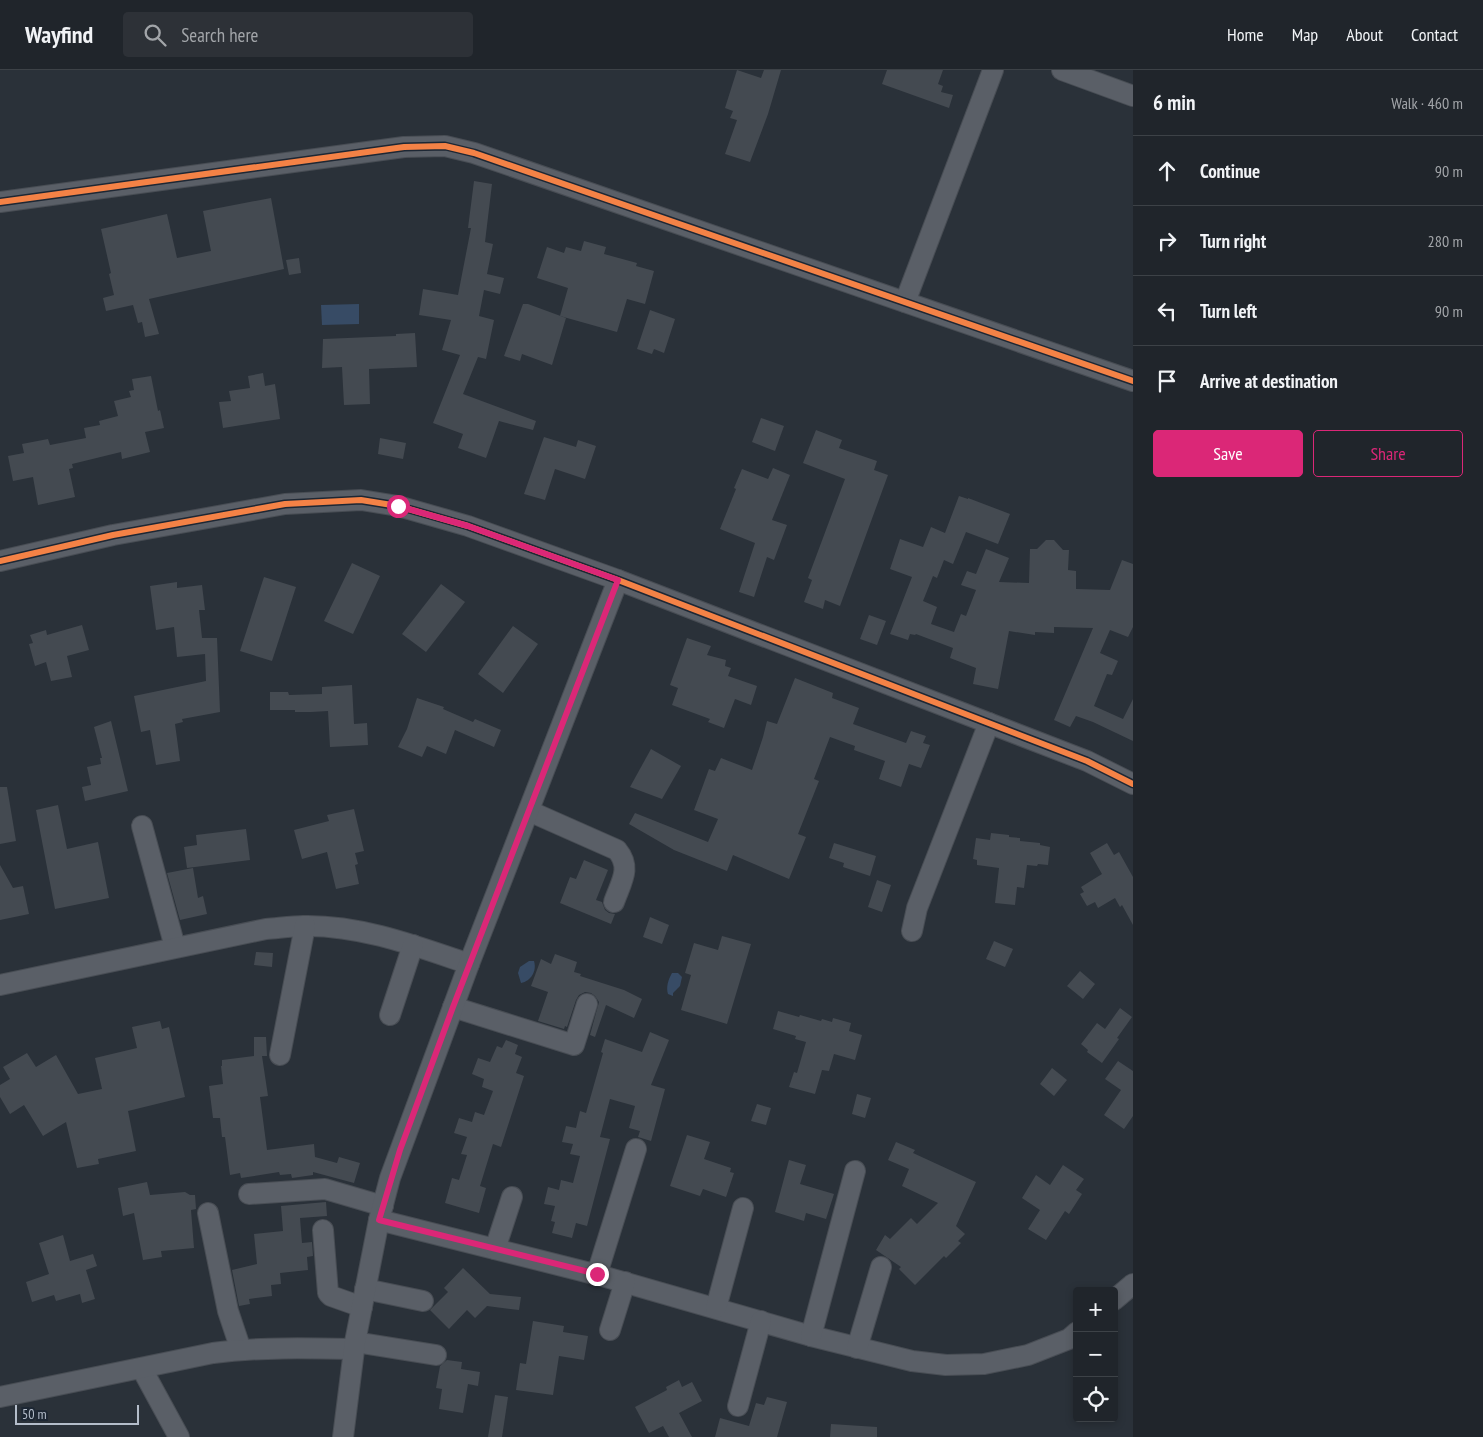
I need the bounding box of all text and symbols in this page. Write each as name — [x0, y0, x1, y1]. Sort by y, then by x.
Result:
search box — [123, 12, 473, 57]
text: Wayfind — [25, 19, 93, 50]
icon: search — [141, 21, 169, 49]
text: Search here — [181, 23, 258, 47]
text: Home — [1227, 23, 1264, 46]
text: Map — [1292, 23, 1318, 46]
text: About — [1346, 23, 1383, 46]
text: Contact — [1411, 23, 1458, 46]
text: 6 min — [1153, 89, 1195, 116]
text: Walk · 460 m — [1391, 93, 1463, 113]
icon: ahead — [1153, 157, 1181, 185]
text: Continue — [1200, 159, 1260, 183]
text: 90 m — [1435, 161, 1463, 181]
icon: right — [1153, 227, 1181, 255]
text: Turn right — [1200, 229, 1266, 253]
text: 280 m — [1428, 231, 1463, 251]
icon: left — [1153, 297, 1181, 325]
text: Turn left — [1200, 299, 1257, 323]
text: 90 m — [1435, 301, 1463, 321]
icon: arrive — [1153, 367, 1181, 395]
text: Arrive at destination — [1200, 369, 1338, 393]
button: Save — [1153, 430, 1303, 477]
button: Share — [1313, 430, 1463, 477]
route start — [387, 495, 410, 518]
route end — [586, 1263, 609, 1286]
map controls — [1073, 1287, 1118, 1422]
button: + — [1073, 1287, 1118, 1332]
button: − — [1073, 1332, 1118, 1377]
button: locate — [1073, 1377, 1118, 1422]
scale bar — [15, 1402, 139, 1425]
text: 50 m — [22, 1405, 47, 1423]

